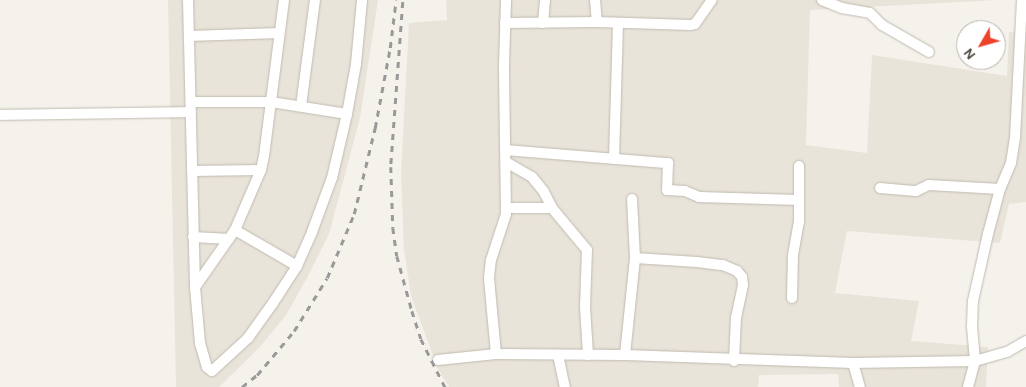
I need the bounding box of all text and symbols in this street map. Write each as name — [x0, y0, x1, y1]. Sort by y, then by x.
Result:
north arrow — [956, 20, 1006, 70]
text: N — [960, 45, 979, 63]

